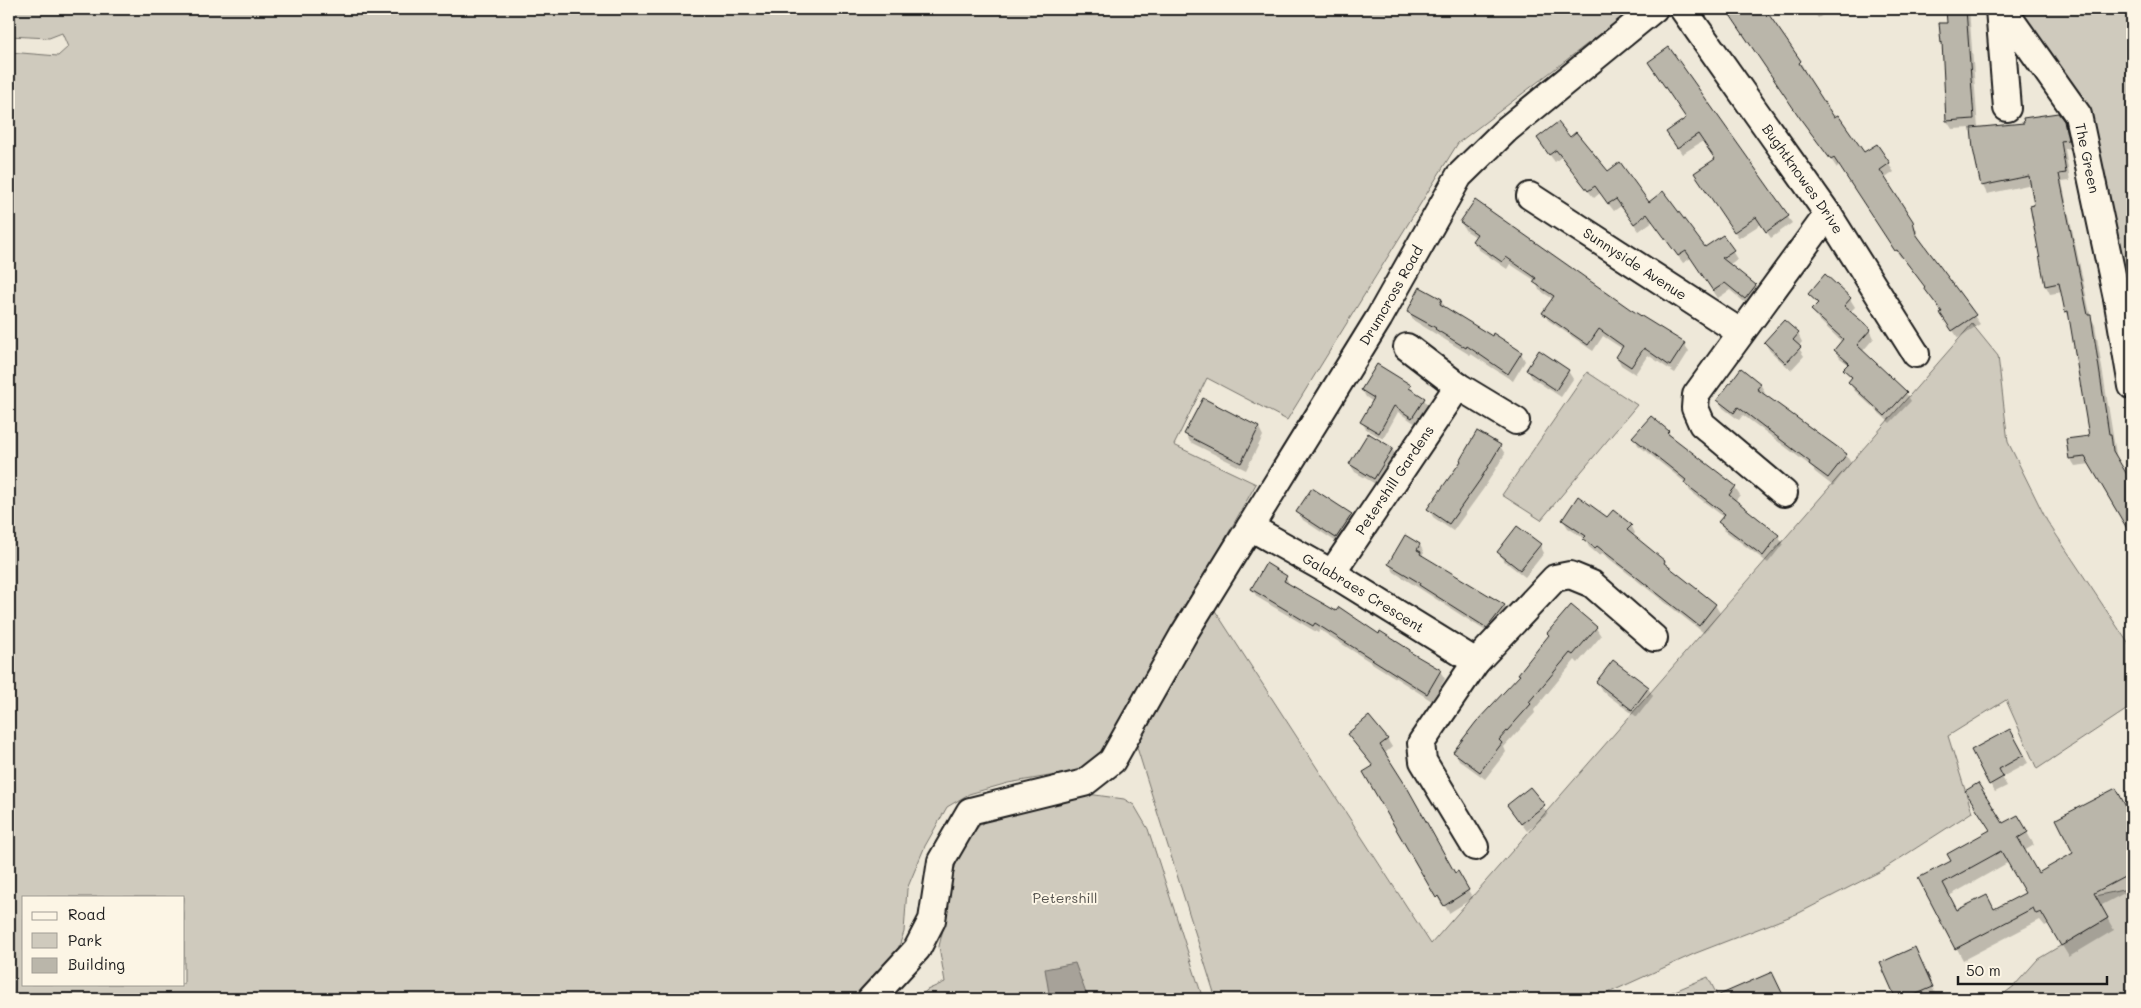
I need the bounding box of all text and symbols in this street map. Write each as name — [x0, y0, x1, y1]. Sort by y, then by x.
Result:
street label: Bughtknowes Drive — [1758, 120, 1848, 237]
street label: The Green — [2071, 121, 2104, 195]
street label: Sunnyside Avenue — [1580, 223, 1691, 304]
street label: Drumcross Road — [1354, 242, 1427, 349]
street label: Petershill Gardens — [1351, 421, 1438, 538]
street label: Galabraes Crescent — [1299, 548, 1428, 637]
park label: Petershill — [1032, 888, 1098, 907]
legend — [22, 896, 185, 986]
text: Road — [68, 904, 105, 924]
text: Park — [68, 930, 102, 950]
scale bar — [1958, 953, 2107, 985]
text: Building — [68, 954, 125, 974]
text: 50 m — [1966, 960, 2001, 980]

